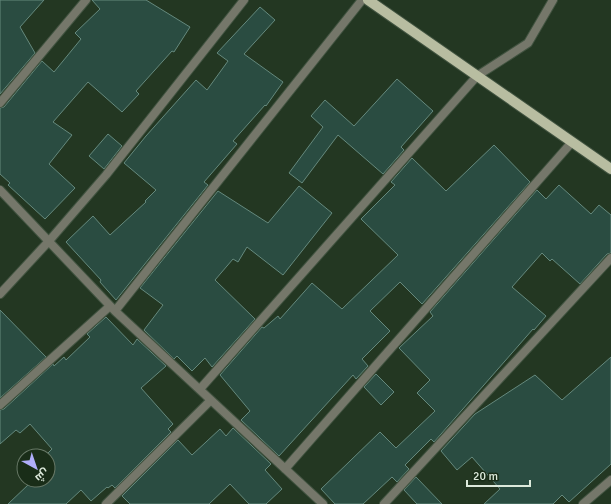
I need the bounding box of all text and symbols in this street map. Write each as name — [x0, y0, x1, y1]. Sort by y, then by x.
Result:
north arrow — [16, 448, 56, 488]
scale bar — [467, 462, 530, 488]
text: ش — [33, 466, 52, 485]
text: 20 m — [473, 469, 498, 484]

